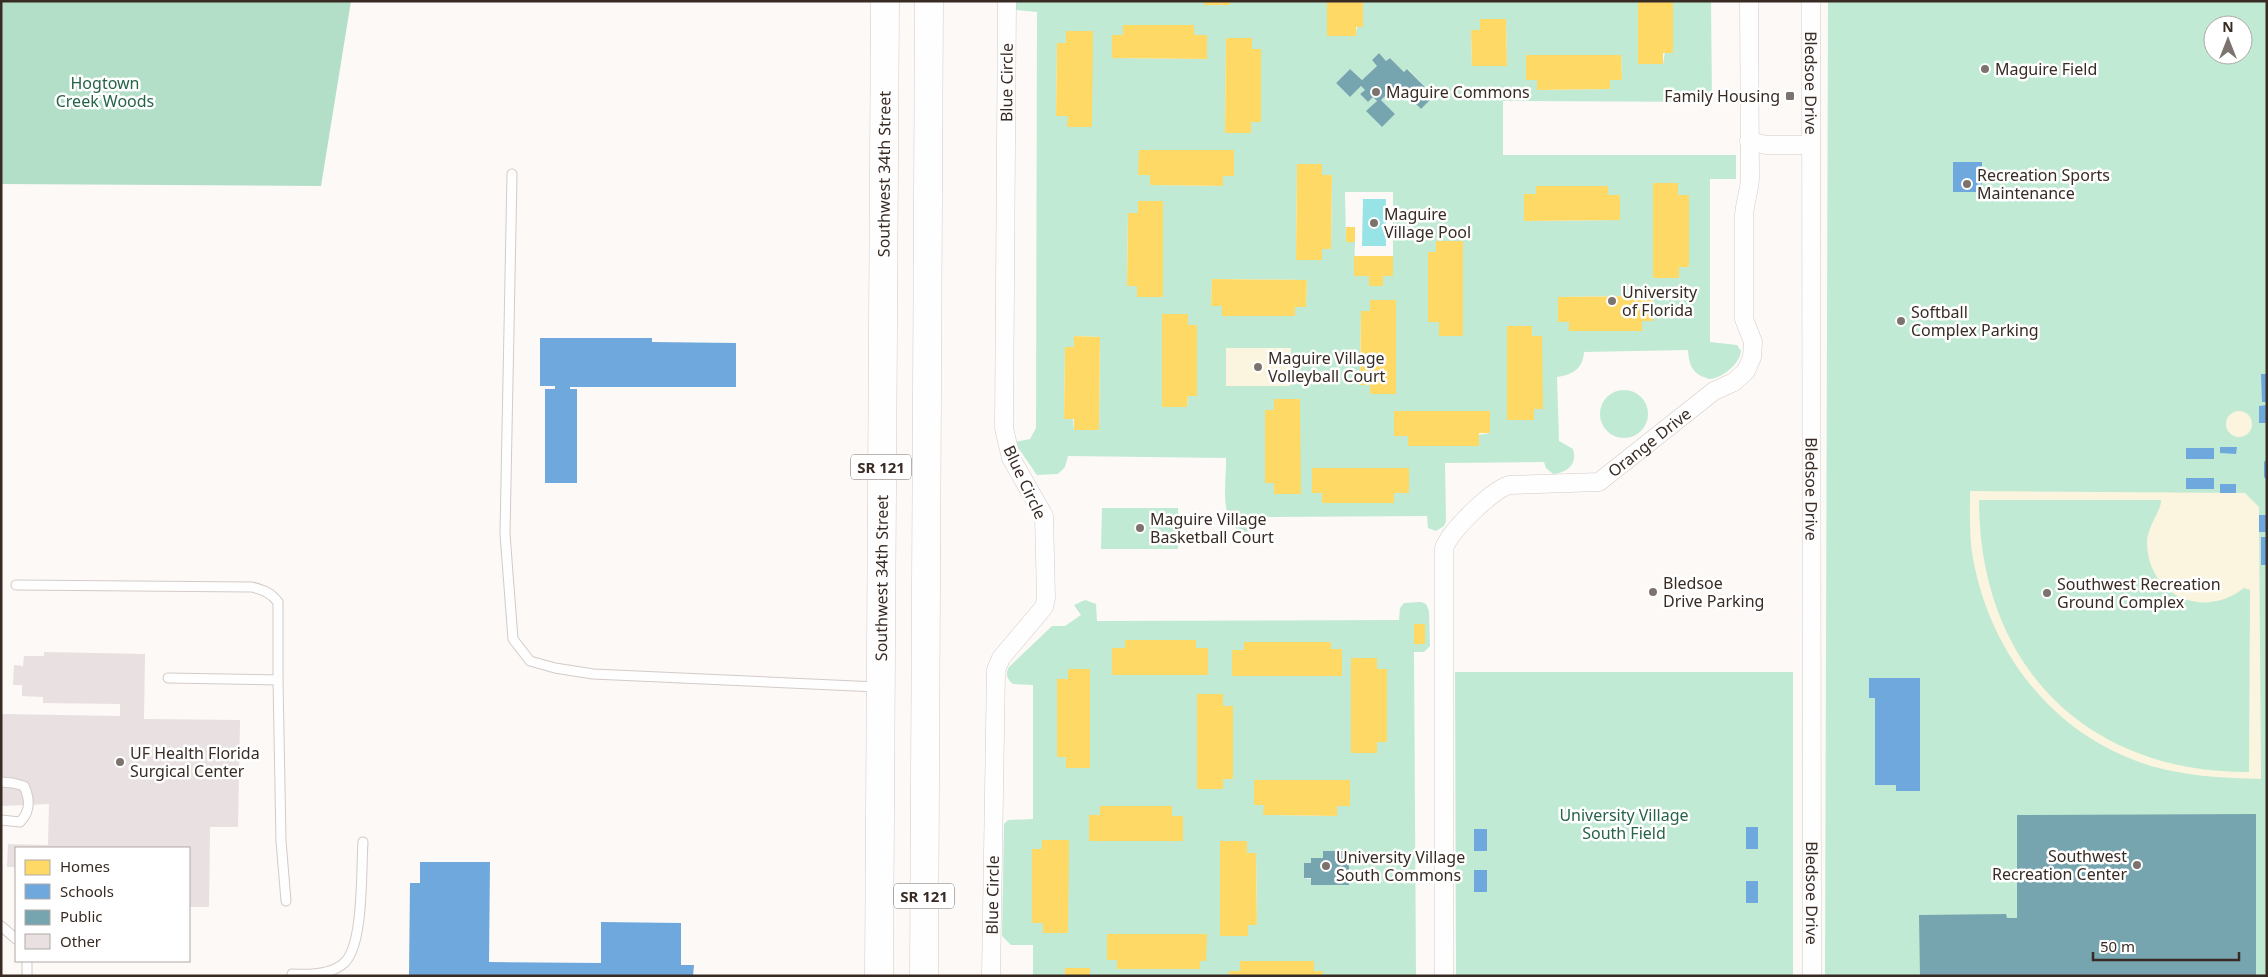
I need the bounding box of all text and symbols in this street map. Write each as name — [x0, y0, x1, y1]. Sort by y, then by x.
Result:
north arrow — [2203, 15, 2253, 65]
text: N — [2222, 17, 2234, 36]
street label: Bledsoe Drive — [1800, 31, 1822, 135]
street label: Blue Circle — [995, 43, 1018, 122]
place label: Maguire Field — [1995, 58, 2097, 80]
marker: Maguire Field — [1979, 63, 1991, 75]
park label: Hogtown Creek Woods — [56, 72, 154, 112]
place label: Maguire Commons — [1386, 81, 1530, 103]
place label: Family Housing — [1664, 85, 1780, 107]
marker: Maguire Commons — [1370, 86, 1382, 98]
marker: Family Housing — [1784, 90, 1796, 102]
street label: Southwest 34th Street — [872, 91, 895, 257]
place label: Recreation Sports Maintenance — [1977, 164, 2110, 204]
marker: Recreation Sports Maintenance — [1961, 178, 1973, 190]
place label: Maguire Village Pool — [1384, 203, 1471, 243]
marker: Maguire Village Pool — [1368, 217, 1380, 229]
place label: University of Florida — [1622, 281, 1698, 321]
marker: University of Florida — [1606, 295, 1618, 307]
place label: Softball Complex Parking — [1911, 301, 2039, 341]
marker: Softball Complex Parking — [1895, 315, 1907, 327]
place label: Maguire Village Volleyball Court — [1268, 347, 1386, 387]
marker: Maguire Village Volleyball Court — [1252, 361, 1264, 373]
street label: Orange Drive — [1603, 402, 1695, 482]
street label: Bledsoe Drive — [1800, 437, 1823, 541]
street label: Blue Circle — [998, 442, 1052, 522]
road number: SR 121 — [851, 454, 911, 480]
street label: Southwest 34th Street — [870, 495, 893, 661]
place label: Maguire Village Basketball Court — [1150, 508, 1274, 548]
marker: Maguire Village Basketball Court — [1134, 522, 1146, 534]
place label: Bledsoe Drive Parking — [1663, 572, 1764, 612]
place label: Southwest Recreation Ground Complex — [2057, 573, 2221, 613]
marker: Bledsoe Drive Parking — [1647, 586, 1659, 598]
marker: Southwest Recreation Ground Complex — [2041, 587, 2053, 599]
place label: UF Health Florida Surgical Center — [130, 742, 260, 782]
marker: UF Health Florida Surgical Center — [114, 756, 126, 768]
park label: University Village South Field — [1559, 804, 1689, 844]
street label: Bledsoe Drive — [1801, 841, 1823, 945]
place label: Southwest Recreation Center — [1992, 845, 2127, 885]
place label: University Village South Commons — [1336, 846, 1465, 886]
legend — [15, 847, 190, 962]
street label: Blue Circle — [981, 855, 1004, 935]
text: Homes — [60, 856, 110, 876]
marker: Southwest Recreation Center — [2131, 859, 2143, 871]
marker: University Village South Commons — [1320, 860, 1332, 872]
text: Schools — [60, 881, 114, 901]
road number: SR 121 — [894, 884, 954, 908]
text: Public — [60, 906, 103, 926]
scale bar — [2093, 930, 2239, 962]
text: Other — [60, 931, 101, 951]
text: 50 m — [2100, 936, 2135, 956]

